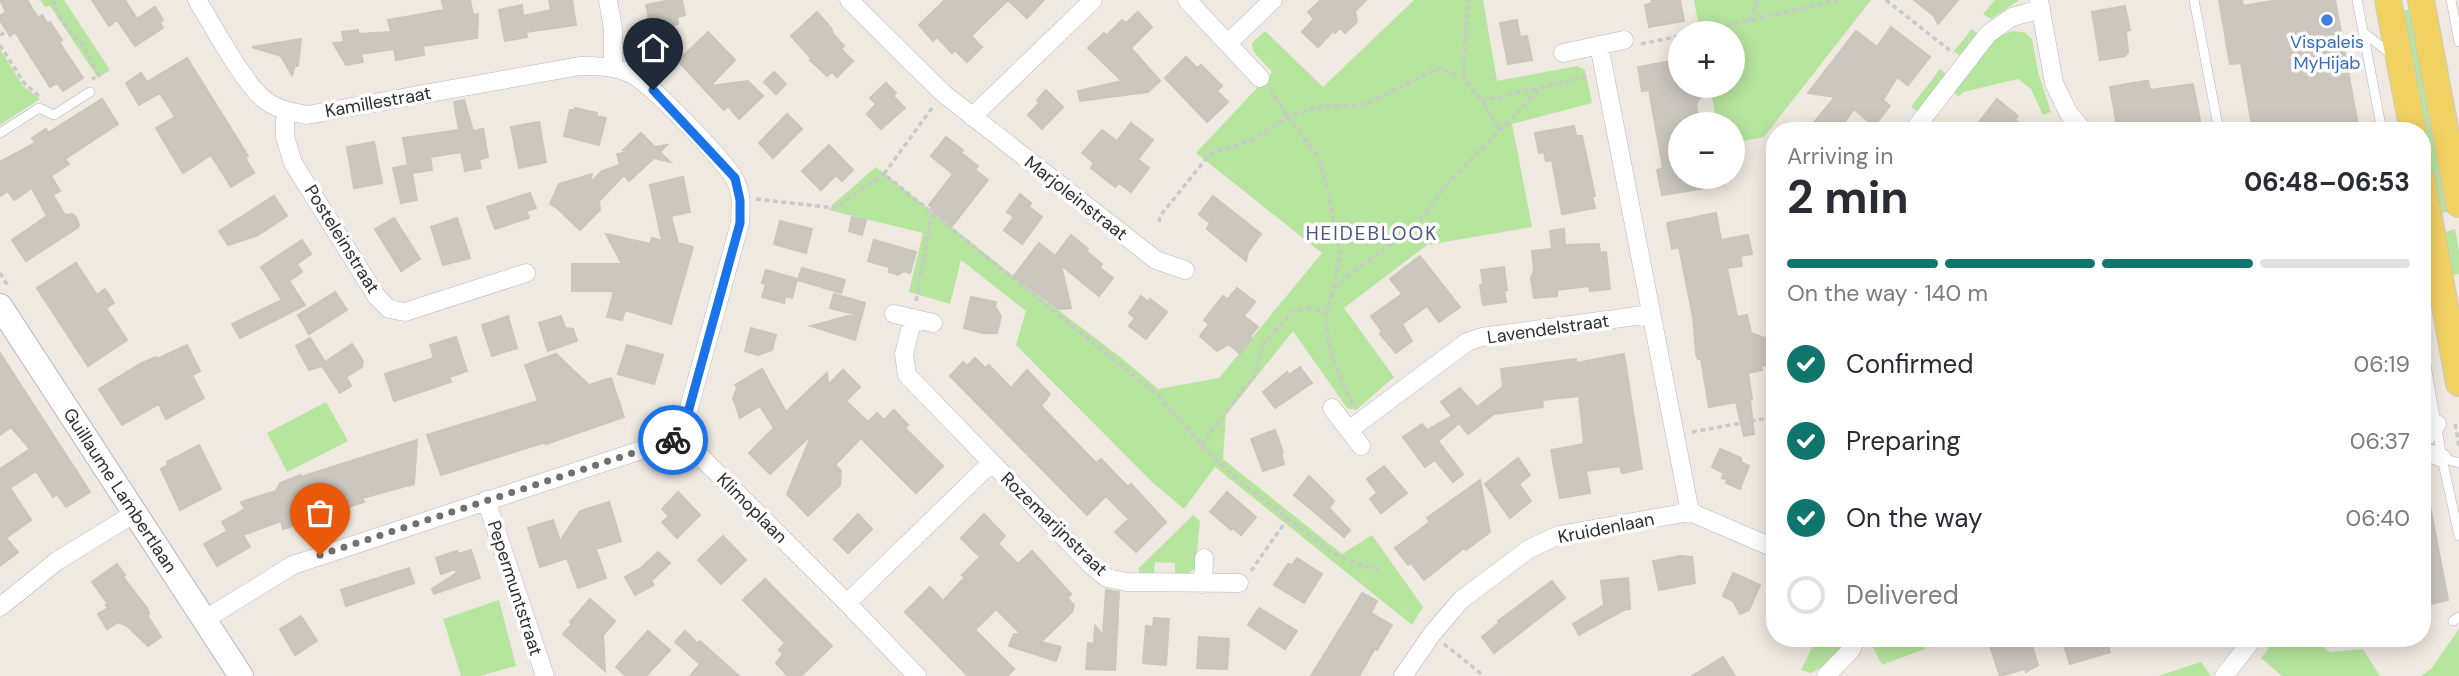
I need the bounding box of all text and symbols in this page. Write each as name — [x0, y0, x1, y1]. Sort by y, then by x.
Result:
marker: Vispaleis MyHijab — [2319, 12, 2335, 28]
pin — [623, 18, 683, 90]
map controls — [1668, 21, 1745, 189]
button: + — [1668, 21, 1745, 98]
icon: home — [634, 29, 672, 67]
place label: Vispaleis MyHijab — [2290, 30, 2364, 75]
street label: Kamillestraat — [323, 81, 433, 123]
button: − — [1668, 112, 1745, 189]
text: Arriving in — [1787, 141, 1893, 171]
street label: Marjoleinstraat — [1020, 150, 1132, 246]
text: 06:48–06:53 — [2244, 165, 2410, 199]
text: 2 min — [1787, 167, 1909, 227]
street label: Posteleinstraat — [299, 180, 385, 298]
district label: HEIDEBLOOK — [1306, 221, 1438, 246]
text: On the way · 140 m — [1787, 278, 1988, 308]
street label: Lavendelstraat — [1486, 309, 1610, 349]
icon: check — [1787, 345, 1825, 383]
text: Confirmed — [1846, 347, 1973, 381]
text: 06:19 — [2354, 349, 2410, 379]
street label: Guillaume Lambertlaan — [58, 403, 183, 577]
courier — [638, 405, 708, 475]
icon: bike — [654, 421, 692, 459]
icon: check — [1787, 422, 1825, 460]
text: Preparing — [1846, 424, 1961, 458]
text: 06:37 — [2350, 426, 2410, 456]
street label: Klimoplaan — [711, 467, 793, 549]
street label: Rozemarijnstraat — [995, 467, 1113, 581]
pin — [290, 483, 350, 555]
icon: bag — [301, 494, 339, 532]
icon: check — [1787, 499, 1825, 537]
text: On the way — [1846, 501, 1982, 535]
text: 06:40 — [2345, 503, 2410, 533]
street label: Kruidenlaan — [1556, 507, 1656, 549]
street label: Pepermuntstraat — [482, 517, 548, 659]
text: Delivered — [1846, 578, 1959, 612]

